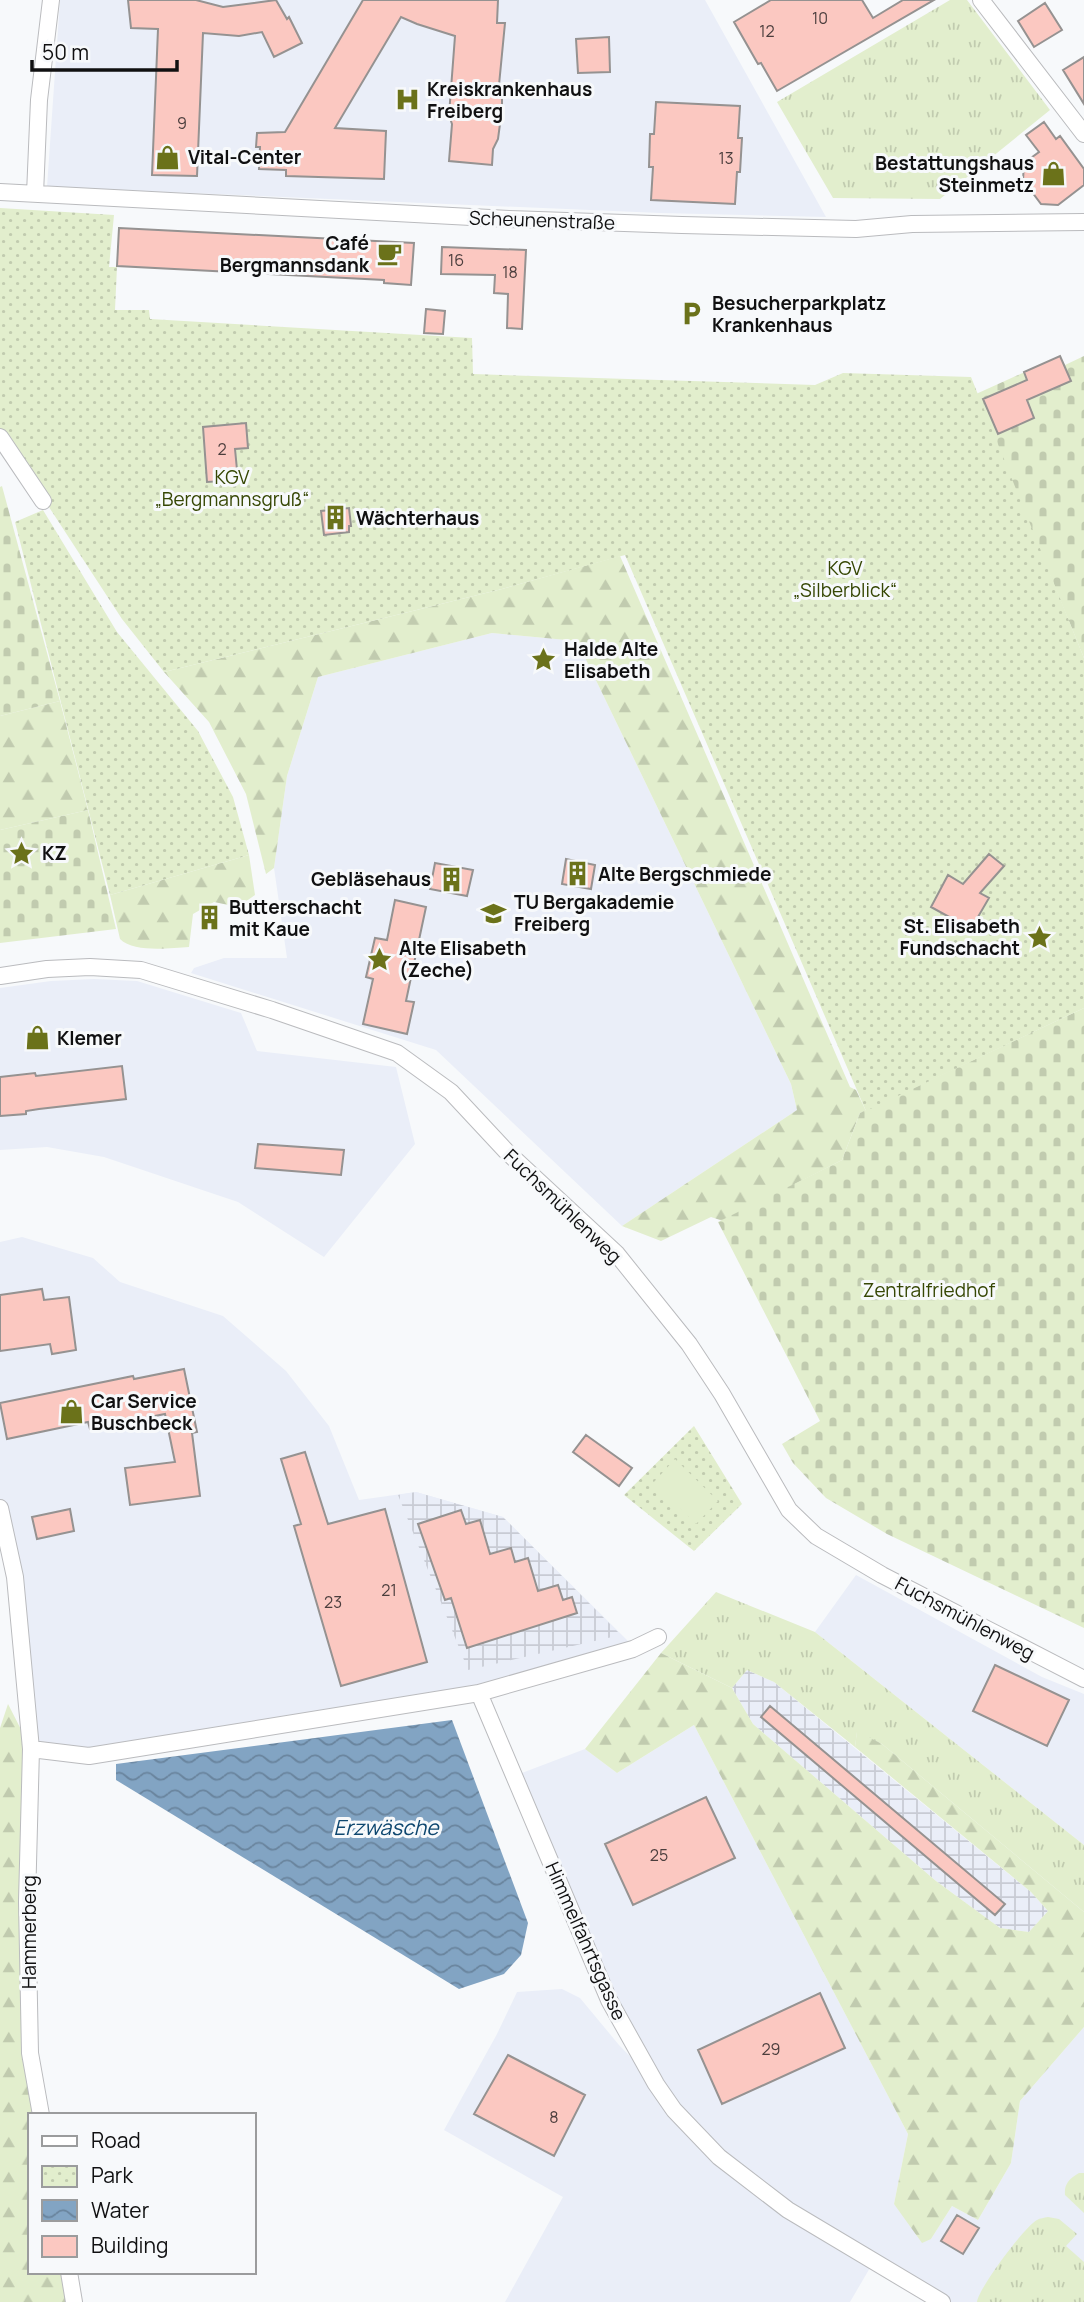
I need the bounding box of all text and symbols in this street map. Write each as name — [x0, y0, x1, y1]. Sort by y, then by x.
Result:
house number: 10 — [812, 7, 828, 29]
house number: 12 — [759, 20, 775, 42]
scale bar — [32, 28, 177, 72]
text: 50 m — [42, 38, 89, 66]
place label: Kreiskrankenhaus Freiberg — [427, 76, 592, 124]
hospital icon: Kreiskrankenhaus Freiberg — [393, 86, 421, 114]
house number: 9 — [177, 112, 187, 134]
shop icon: Vital-Center — [154, 143, 182, 171]
place label: Vital-Center — [188, 144, 302, 170]
house number: 13 — [718, 147, 734, 169]
place label: Bestattungshaus Steinmetz — [875, 150, 1034, 198]
shop icon: Bestattungshaus Steinmetz — [1040, 160, 1068, 188]
street label: Scheunenstraße — [468, 204, 616, 236]
place label: Café Bergmannsdank — [220, 230, 370, 278]
cafe icon: Café Bergmannsdank — [375, 240, 403, 268]
house number: 16 — [448, 249, 464, 271]
house number: 18 — [502, 261, 518, 283]
place label: Besucherparkplatz Krankenhaus — [712, 290, 886, 338]
parking icon: Besucherparkplatz Krankenhaus — [678, 300, 706, 328]
house number: 2 — [217, 438, 227, 460]
park label: KGV „Bergmannsgruß“ — [155, 464, 309, 512]
building icon: Wächterhaus — [322, 504, 350, 532]
place label: Wächterhaus — [356, 505, 479, 531]
park label: KGV „Silberblick“ — [793, 555, 897, 603]
place label: Halde Alte Elisabeth — [564, 636, 658, 684]
place icon: Halde Alte Elisabeth — [530, 646, 558, 674]
place icon: KZ — [8, 839, 36, 867]
place label: KZ — [42, 840, 67, 866]
building icon: Alte Bergschmiede — [564, 860, 592, 888]
place label: Alte Bergschmiede — [598, 861, 771, 887]
building icon: Gebläsehaus — [437, 865, 465, 893]
place label: Gebläsehaus — [311, 866, 431, 892]
place label: TU Bergakademie Freiberg — [514, 889, 674, 937]
place label: Butterschacht mit Kaue — [229, 894, 362, 942]
school or university icon: TU Bergakademie Freiberg — [480, 899, 508, 927]
building icon: Butterschacht mit Kaue — [195, 904, 223, 932]
place label: St. Elisabeth Fundschacht — [900, 913, 1020, 961]
place icon: St. Elisabeth Fundschacht — [1026, 923, 1054, 951]
place label: Alte Elisabeth (Zeche) — [399, 935, 526, 983]
place icon: Alte Elisabeth (Zeche) — [365, 945, 393, 973]
shop icon: Klemer — [23, 1024, 51, 1052]
place label: Klemer — [57, 1025, 122, 1051]
street label: Fuchsmühlenweg — [498, 1143, 628, 1269]
park label: Zentralfriedhof — [863, 1277, 996, 1303]
place label: Car Service Buschbeck — [91, 1388, 197, 1436]
shop icon: Car Service Buschbeck — [57, 1398, 85, 1426]
street label: Fuchsmühlenweg — [891, 1570, 1039, 1666]
house number: 21 — [381, 1579, 397, 1601]
house number: 23 — [324, 1591, 342, 1613]
water label: Erzwäsche — [333, 1813, 440, 1841]
house number: 25 — [650, 1844, 668, 1866]
street label: Himmelfahrtsgasse — [539, 1858, 633, 2024]
street label: Hammerberg — [16, 1875, 42, 1989]
house number: 29 — [761, 2038, 781, 2060]
house number: 8 — [549, 2106, 559, 2128]
legend — [28, 2113, 256, 2274]
text: Road — [91, 2126, 141, 2154]
text: Park — [91, 2161, 133, 2189]
text: Water — [91, 2196, 150, 2224]
text: Building — [91, 2231, 168, 2259]

